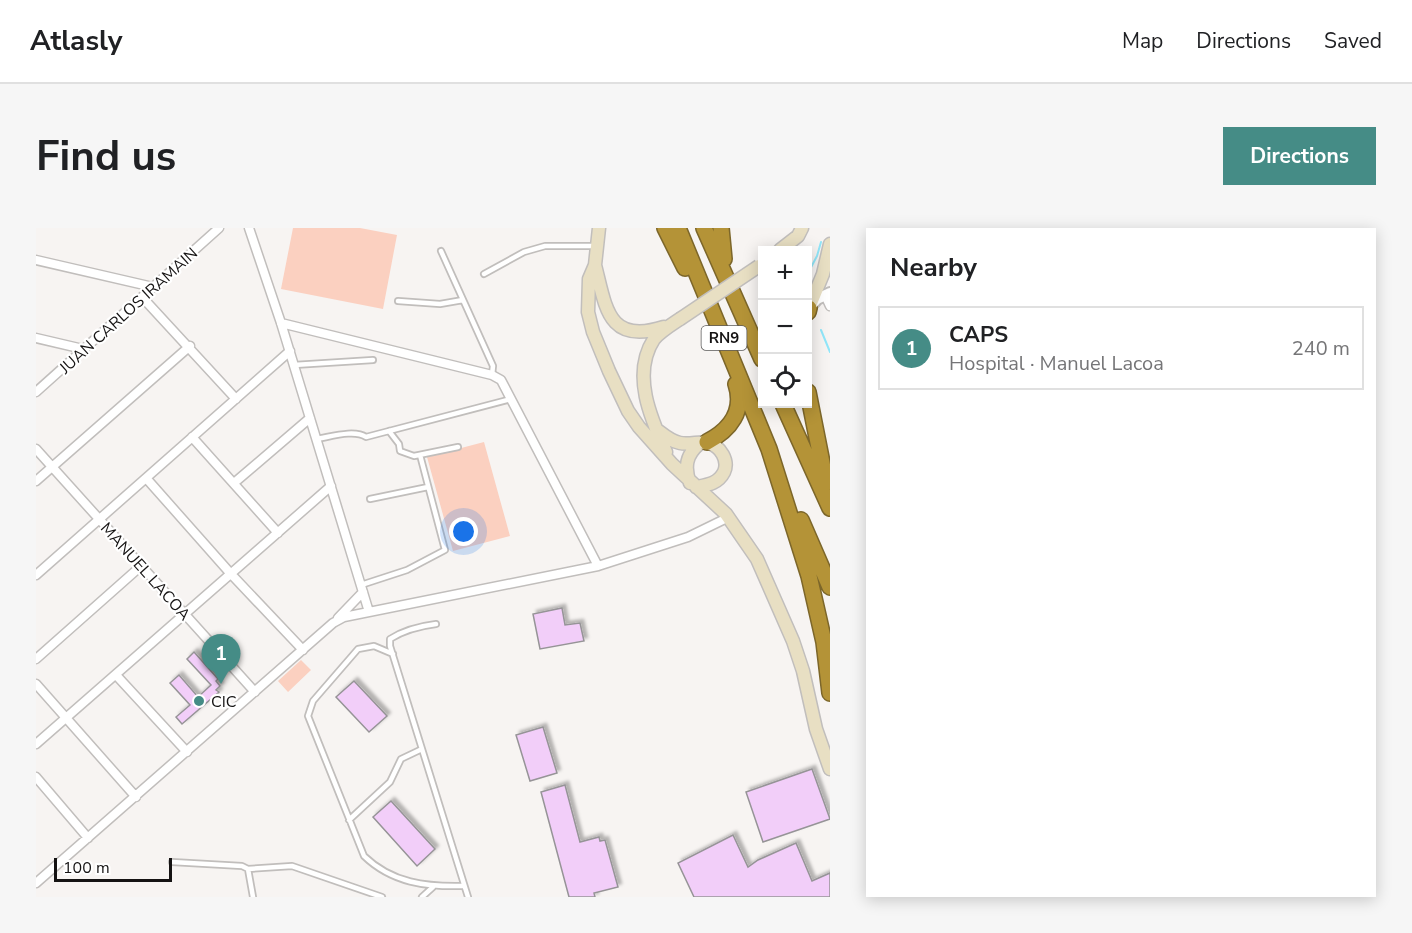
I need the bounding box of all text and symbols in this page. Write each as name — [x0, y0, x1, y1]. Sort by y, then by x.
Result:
text: Atlasly — [30, 22, 122, 60]
text: Map — [1122, 27, 1163, 55]
text: Directions — [1196, 27, 1291, 55]
text: Saved — [1324, 27, 1382, 55]
button: Directions — [1223, 127, 1376, 185]
text: Find us — [36, 128, 176, 185]
street label: JUAN CARLOS IRAMAIN — [54, 243, 203, 380]
map controls — [758, 246, 812, 408]
button: + — [758, 246, 812, 300]
text: Nearby — [890, 250, 977, 285]
button: − — [758, 300, 812, 354]
text: CAPS — [949, 320, 1008, 350]
road number: RN9 — [702, 326, 746, 350]
text: 1 — [906, 335, 918, 362]
text: 240 m — [1292, 335, 1350, 362]
text: Hospital · Manuel Lacoa — [949, 350, 1164, 377]
button: locate — [758, 354, 812, 408]
your location — [449, 517, 478, 546]
street label: MANUEL LACOA — [95, 518, 195, 626]
pin: 1 — [202, 634, 240, 684]
place label: CIC — [211, 691, 237, 713]
marker: CIC — [192, 694, 206, 708]
scale bar — [54, 855, 172, 882]
text: 100 m — [63, 857, 110, 879]

